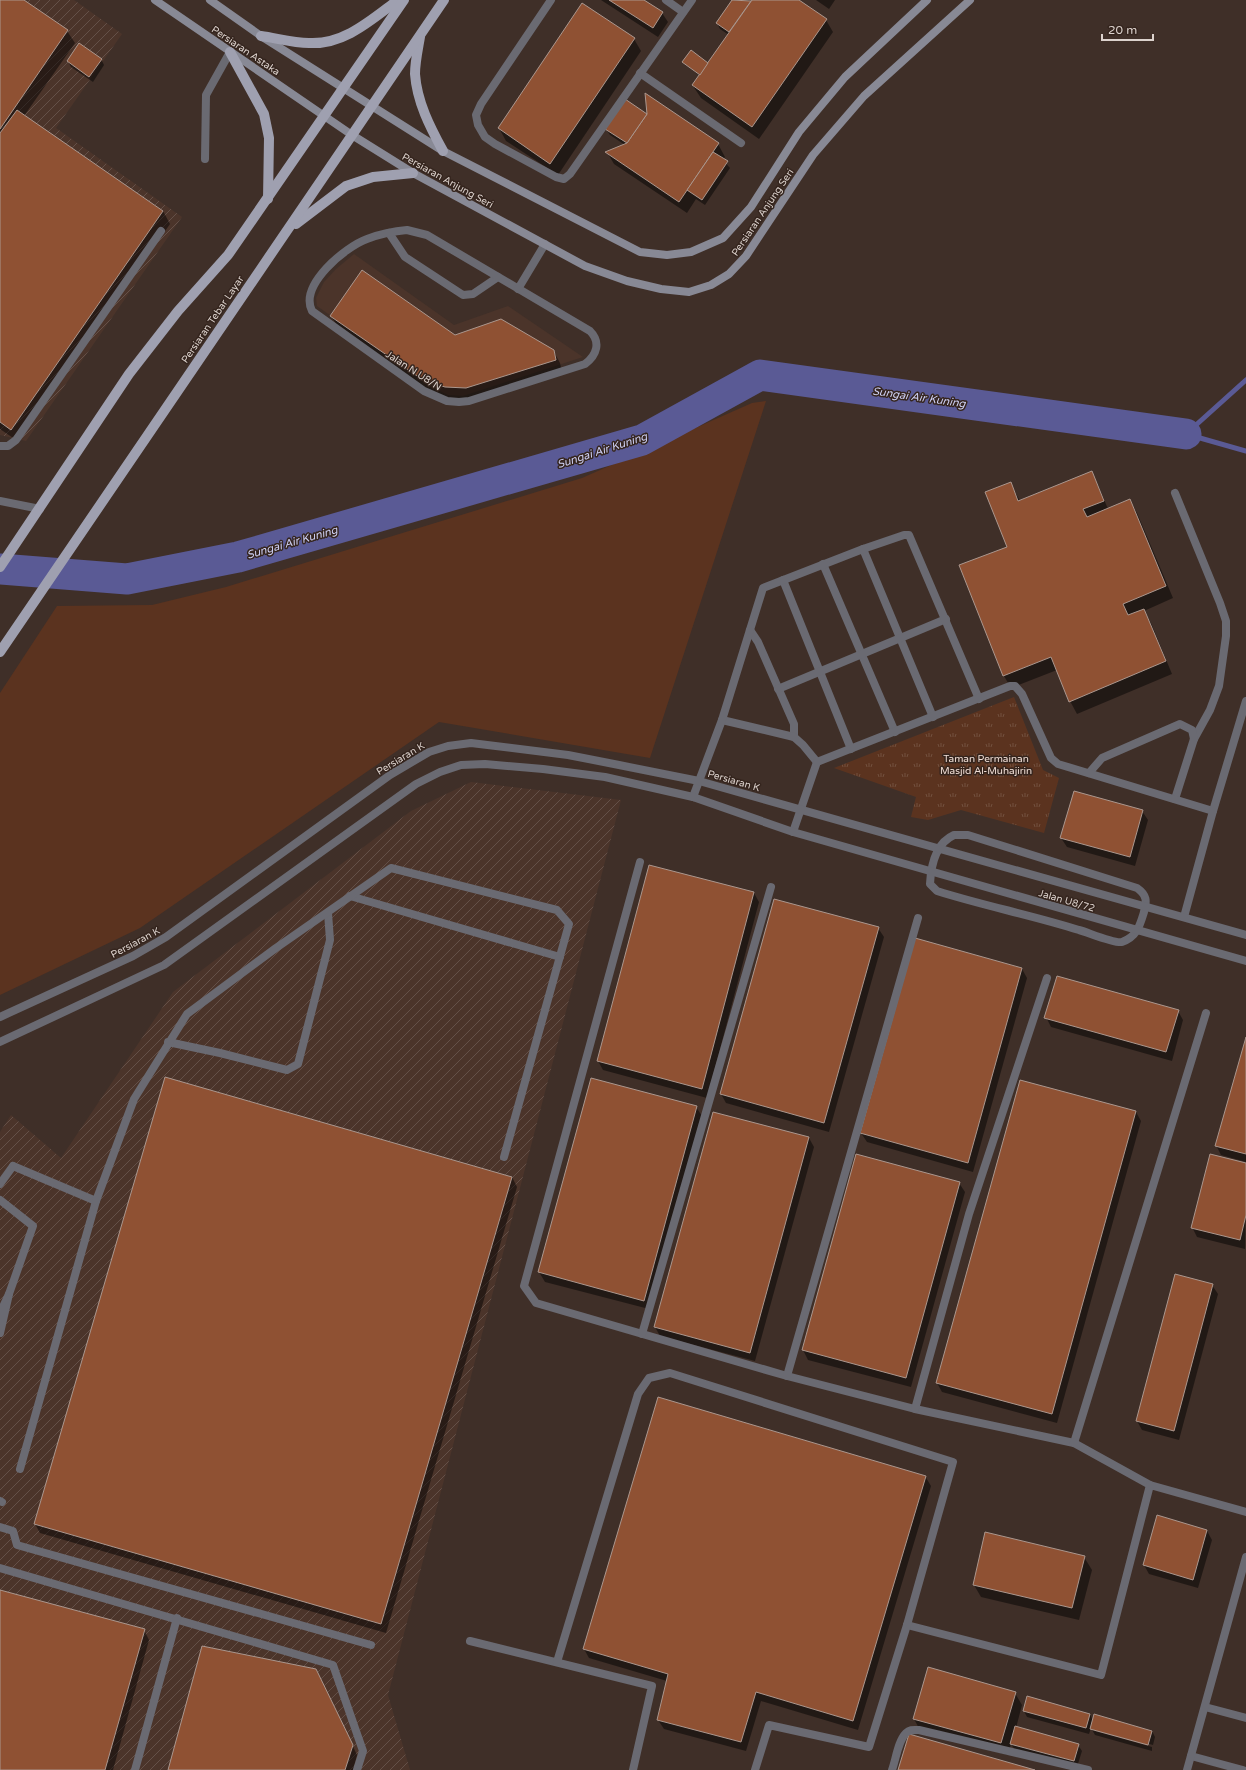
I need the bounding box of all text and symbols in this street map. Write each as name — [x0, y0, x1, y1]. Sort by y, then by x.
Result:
scale bar — [1102, 16, 1153, 42]
text: 20 m — [1108, 23, 1137, 37]
street label: Persiaran Astaka — [209, 24, 282, 78]
street label: Persiaran Anjung Seri — [400, 151, 495, 211]
street label: Persiaran Anjung Seri — [729, 167, 796, 258]
street label: Persiaran Tebar Layar — [179, 274, 247, 365]
street label: Jalan N U8/N — [383, 348, 444, 393]
water label: Sungai Air Kuning — [872, 385, 967, 411]
water label: Sungai Air Kuning — [555, 429, 650, 471]
water label: Sungai Air Kuning — [245, 523, 340, 562]
street label: Persiaran K — [374, 740, 427, 778]
park label: Taman Permainan Masjid Al-Muhajirin — [940, 753, 1032, 777]
street label: Persiaran K — [706, 768, 762, 794]
street label: Jalan U8/72 — [1037, 887, 1096, 915]
street label: Persiaran K — [109, 925, 162, 961]

